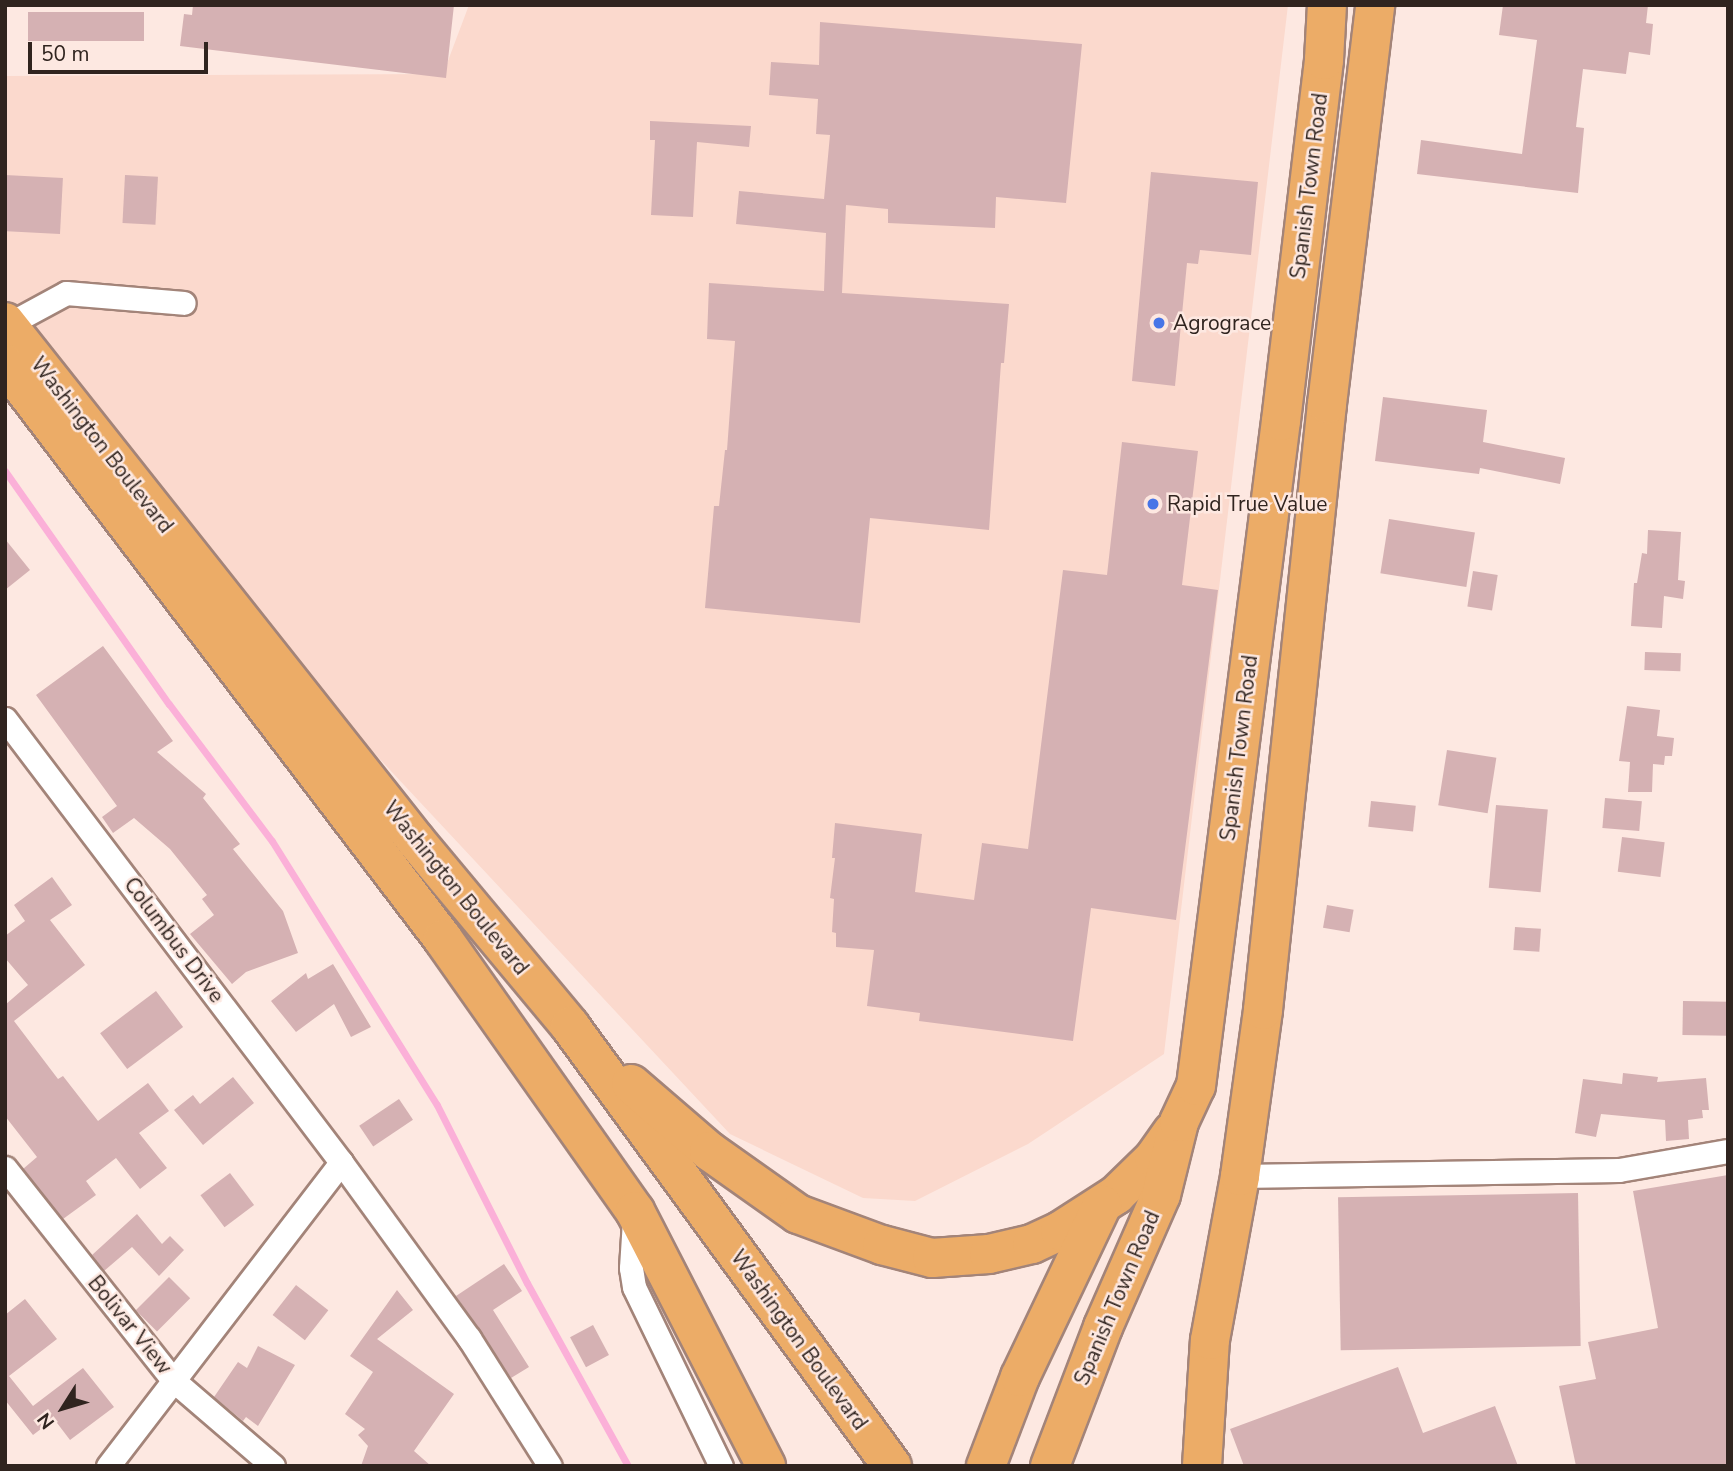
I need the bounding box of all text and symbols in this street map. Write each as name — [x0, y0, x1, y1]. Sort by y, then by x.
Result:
scale bar — [32, 28, 212, 72]
text: 50 m — [41, 40, 90, 68]
street label: Spanish Town Road — [1285, 92, 1333, 280]
place label: Agrograce — [1173, 310, 1271, 336]
marker: Agrograce — [1151, 315, 1167, 331]
street label: Washington Boulevard — [25, 352, 179, 538]
place label: Rapid True Value — [1167, 491, 1327, 517]
marker: Rapid True Value — [1145, 496, 1161, 512]
street label: Spanish Town Road — [1215, 654, 1263, 842]
street label: Washington Boulevard — [378, 796, 534, 980]
street label: Columbus Drive — [119, 872, 229, 1008]
street label: Spanish Town Road — [1069, 1207, 1165, 1389]
street label: Washington Boulevard — [725, 1245, 873, 1435]
street label: Bolivar View — [83, 1271, 177, 1379]
north arrow — [28, 1373, 98, 1443]
text: N — [32, 1407, 61, 1434]

